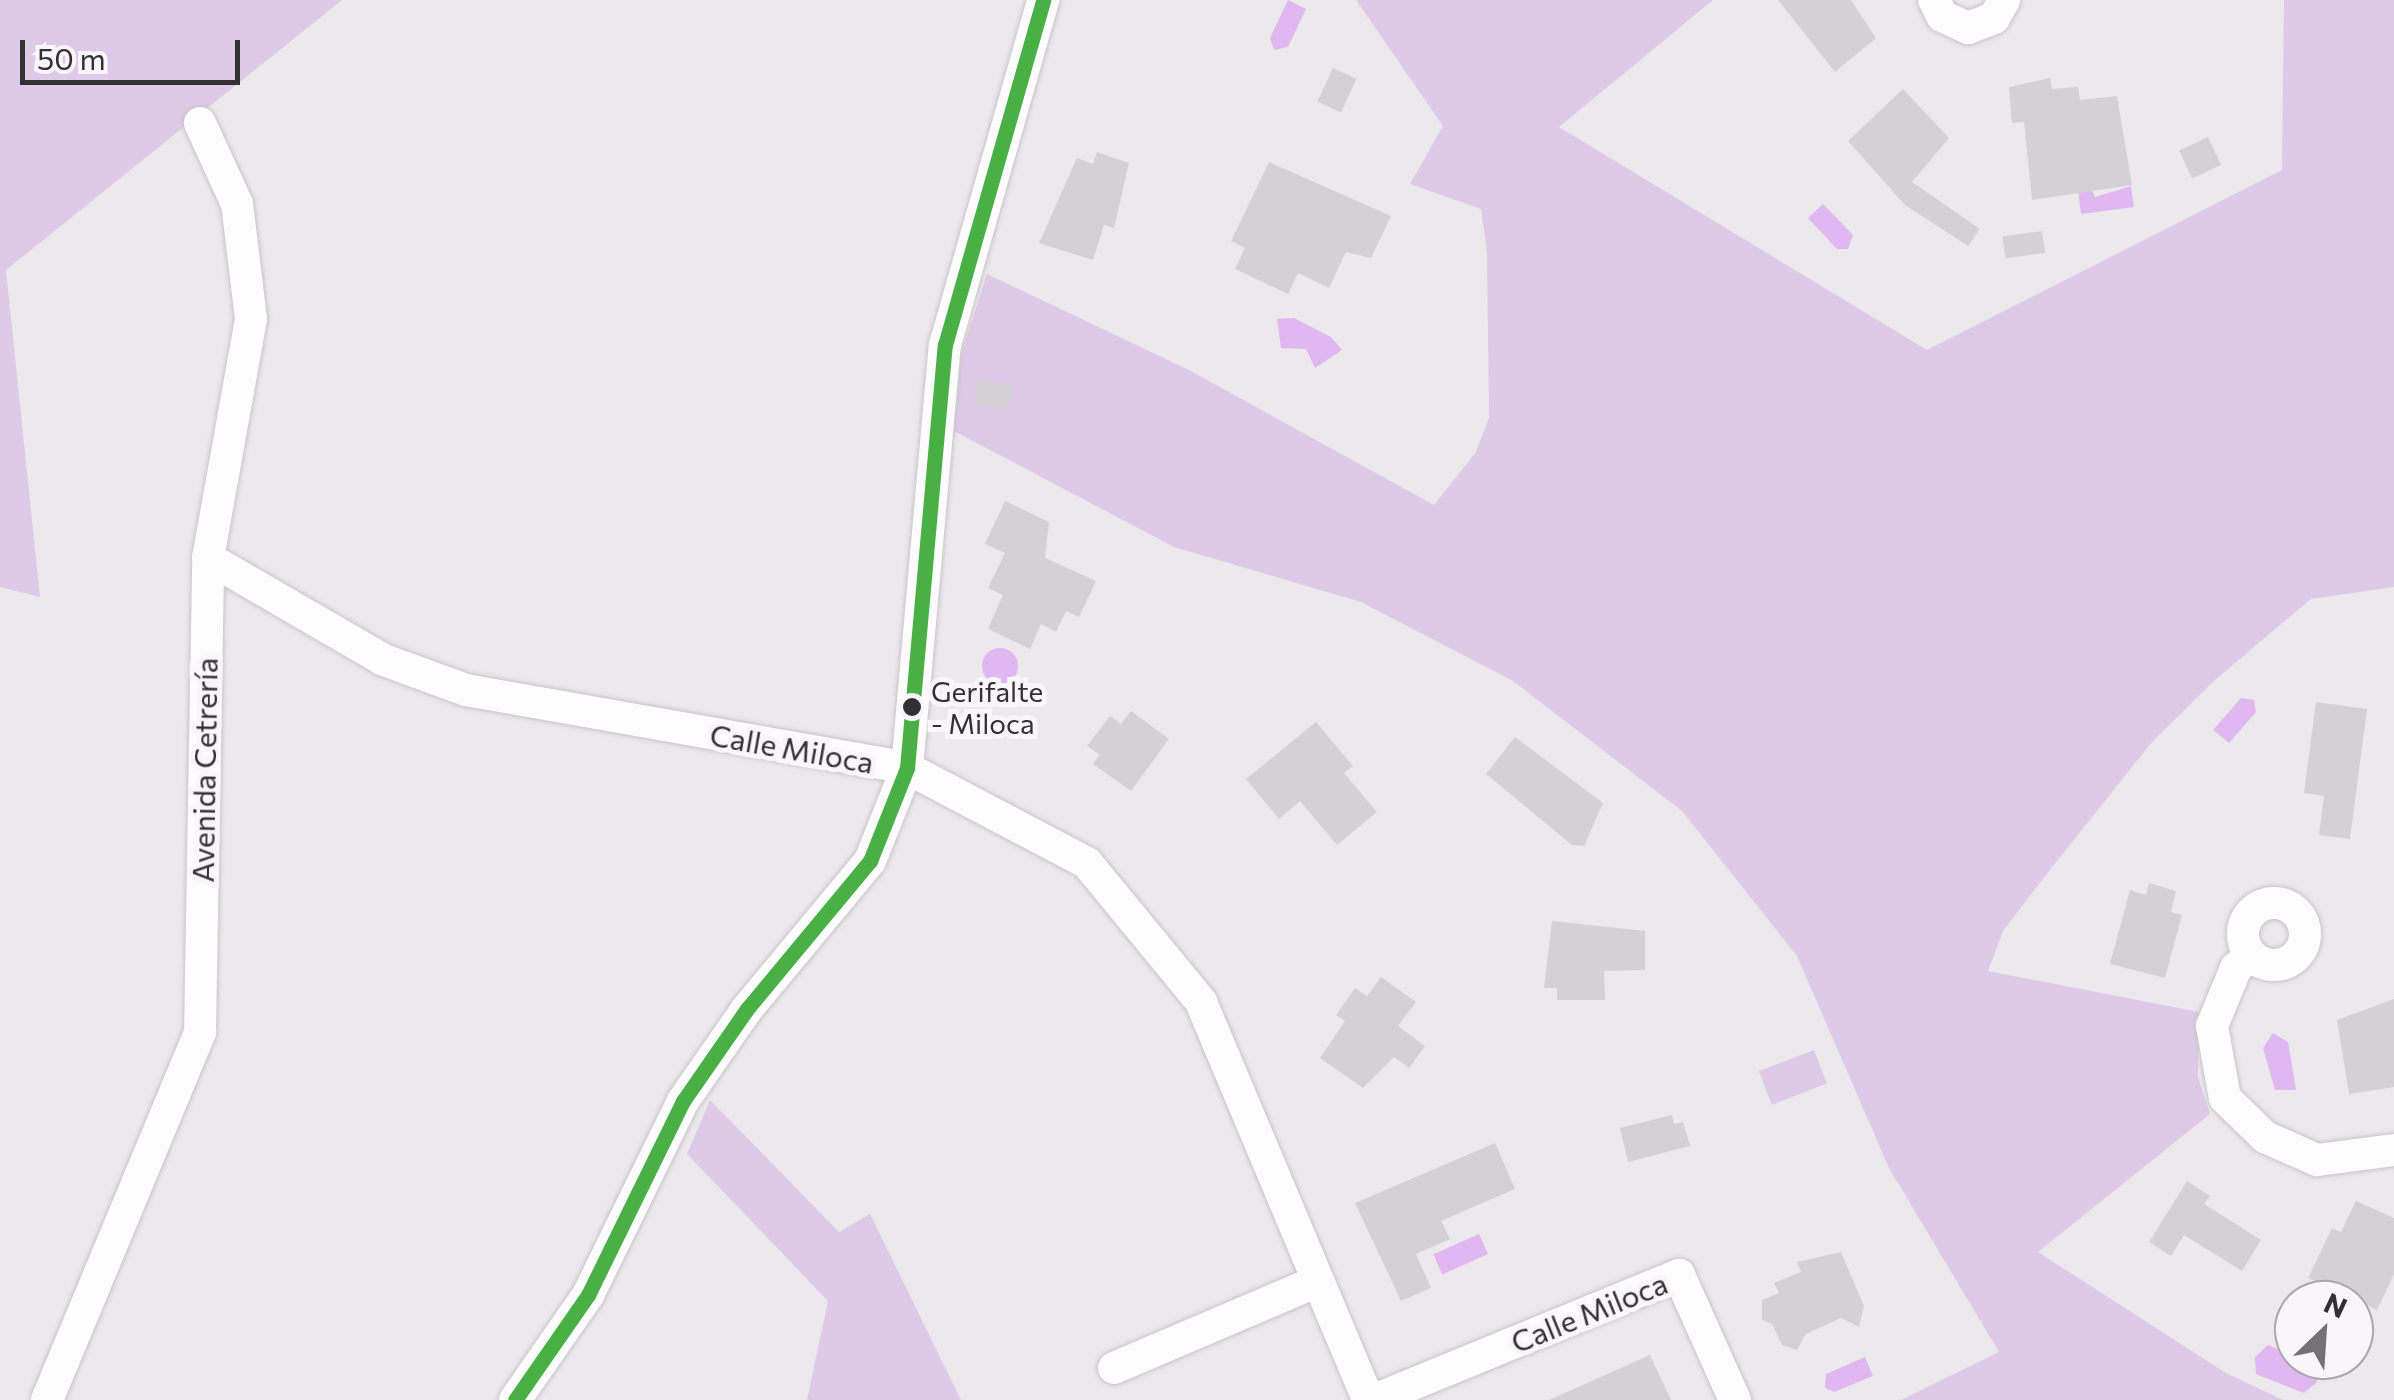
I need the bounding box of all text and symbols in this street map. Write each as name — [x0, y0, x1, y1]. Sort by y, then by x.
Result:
scale bar — [25, 20, 245, 82]
text: 50 m — [37, 39, 106, 76]
street label: Avenida Cetrería — [184, 657, 224, 883]
place label: Gerifalte - Miloca — [931, 674, 1043, 740]
marker: Gerifalte - Miloca — [902, 697, 922, 717]
street label: Calle Miloca — [707, 716, 877, 780]
street label: Calle Miloca — [1506, 1264, 1672, 1360]
north arrow — [2274, 1280, 2374, 1380]
text: N — [2319, 1285, 2353, 1324]

